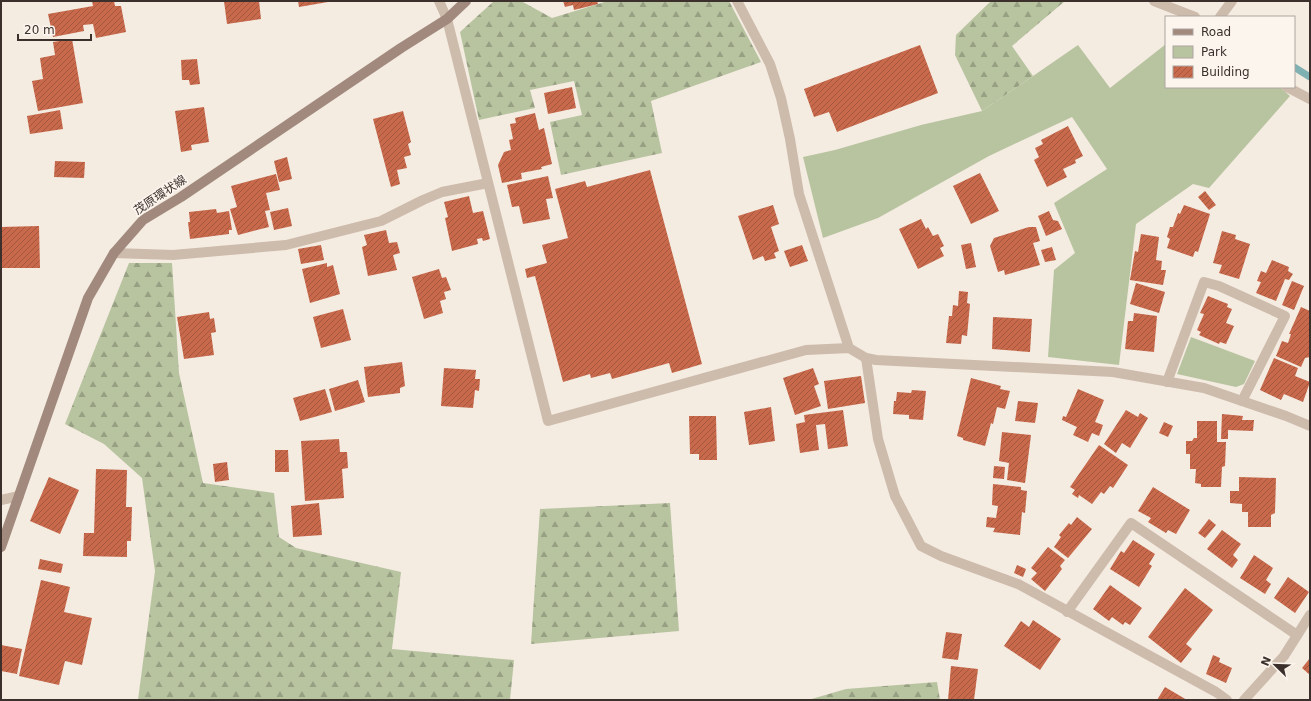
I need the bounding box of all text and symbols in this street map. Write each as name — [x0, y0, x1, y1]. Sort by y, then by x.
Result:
scale bar — [18, 16, 91, 42]
legend — [1165, 16, 1295, 88]
text: 20 m — [24, 23, 55, 37]
text: Road — [1201, 25, 1231, 39]
text: Park — [1201, 45, 1227, 59]
text: Building — [1201, 65, 1250, 79]
street label: 茂原環状線 — [131, 172, 189, 218]
north arrow — [1255, 645, 1295, 685]
text: N — [1258, 655, 1274, 668]

